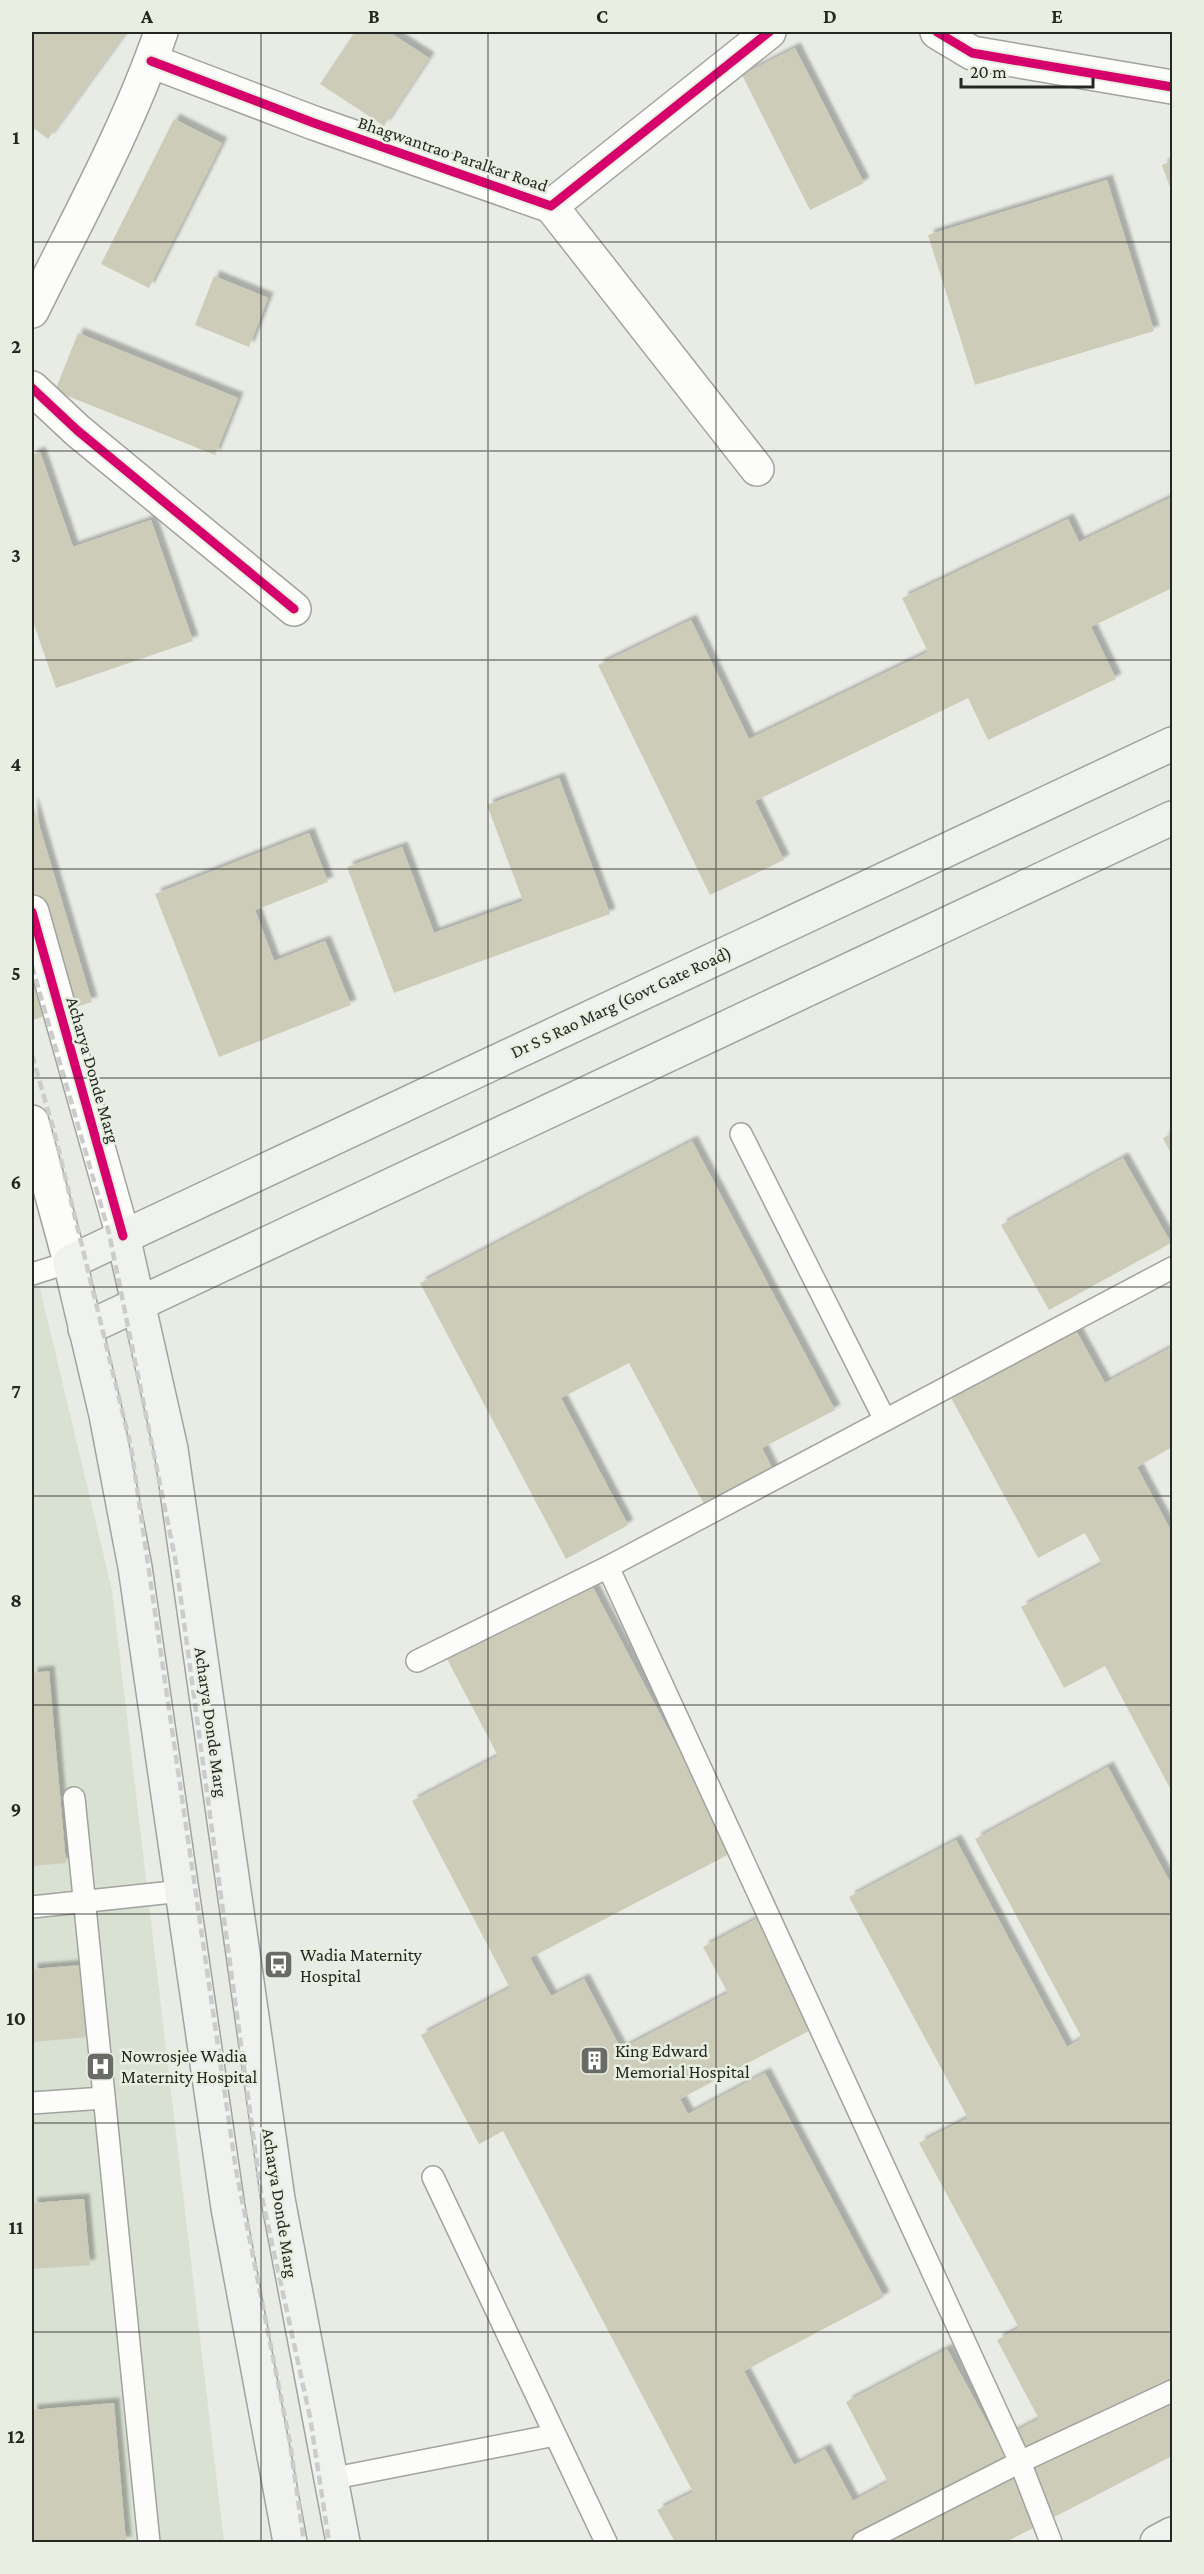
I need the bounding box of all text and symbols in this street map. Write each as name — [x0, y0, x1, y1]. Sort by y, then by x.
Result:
text: A — [140, 5, 154, 27]
text: B — [368, 5, 380, 27]
text: C — [596, 5, 608, 27]
text: D — [823, 5, 837, 27]
text: E — [1051, 5, 1063, 27]
scale bar — [961, 51, 1093, 89]
text: 20 m — [970, 62, 1007, 82]
street label: Bhagwantrao Paralkar Road — [355, 112, 551, 196]
text: 1 — [12, 126, 20, 148]
text: 2 — [11, 335, 21, 357]
text: 3 — [11, 544, 21, 566]
text: 4 — [11, 753, 22, 775]
street label: Dr S S Rao Marg (Govt Gate Road) — [508, 942, 735, 1063]
text: 5 — [11, 962, 21, 984]
street label: Acharya Donde Marg — [63, 995, 124, 1146]
text: 6 — [11, 1171, 21, 1193]
text: 7 — [11, 1380, 21, 1402]
text: 8 — [10, 1589, 22, 1611]
street label: Acharya Donde Marg — [191, 1646, 231, 1799]
text: 9 — [11, 1798, 21, 1820]
place label: Wadia Maternity Hospital — [300, 1945, 423, 1986]
bus stop icon: Wadia Maternity Hospital — [263, 1949, 295, 1981]
text: 10 — [6, 2007, 26, 2029]
place label: King Edward Memorial Hospital — [615, 2041, 750, 2082]
building icon: King Edward Memorial Hospital — [578, 2045, 610, 2077]
place label: Nowrosjee Wadia Maternity Hospital — [121, 2046, 257, 2087]
hospital icon: Nowrosjee Wadia Maternity Hospital — [84, 2050, 116, 2082]
street label: Acharya Donde Marg — [258, 2127, 302, 2280]
text: 11 — [9, 2216, 24, 2238]
text: 12 — [7, 2425, 25, 2447]

